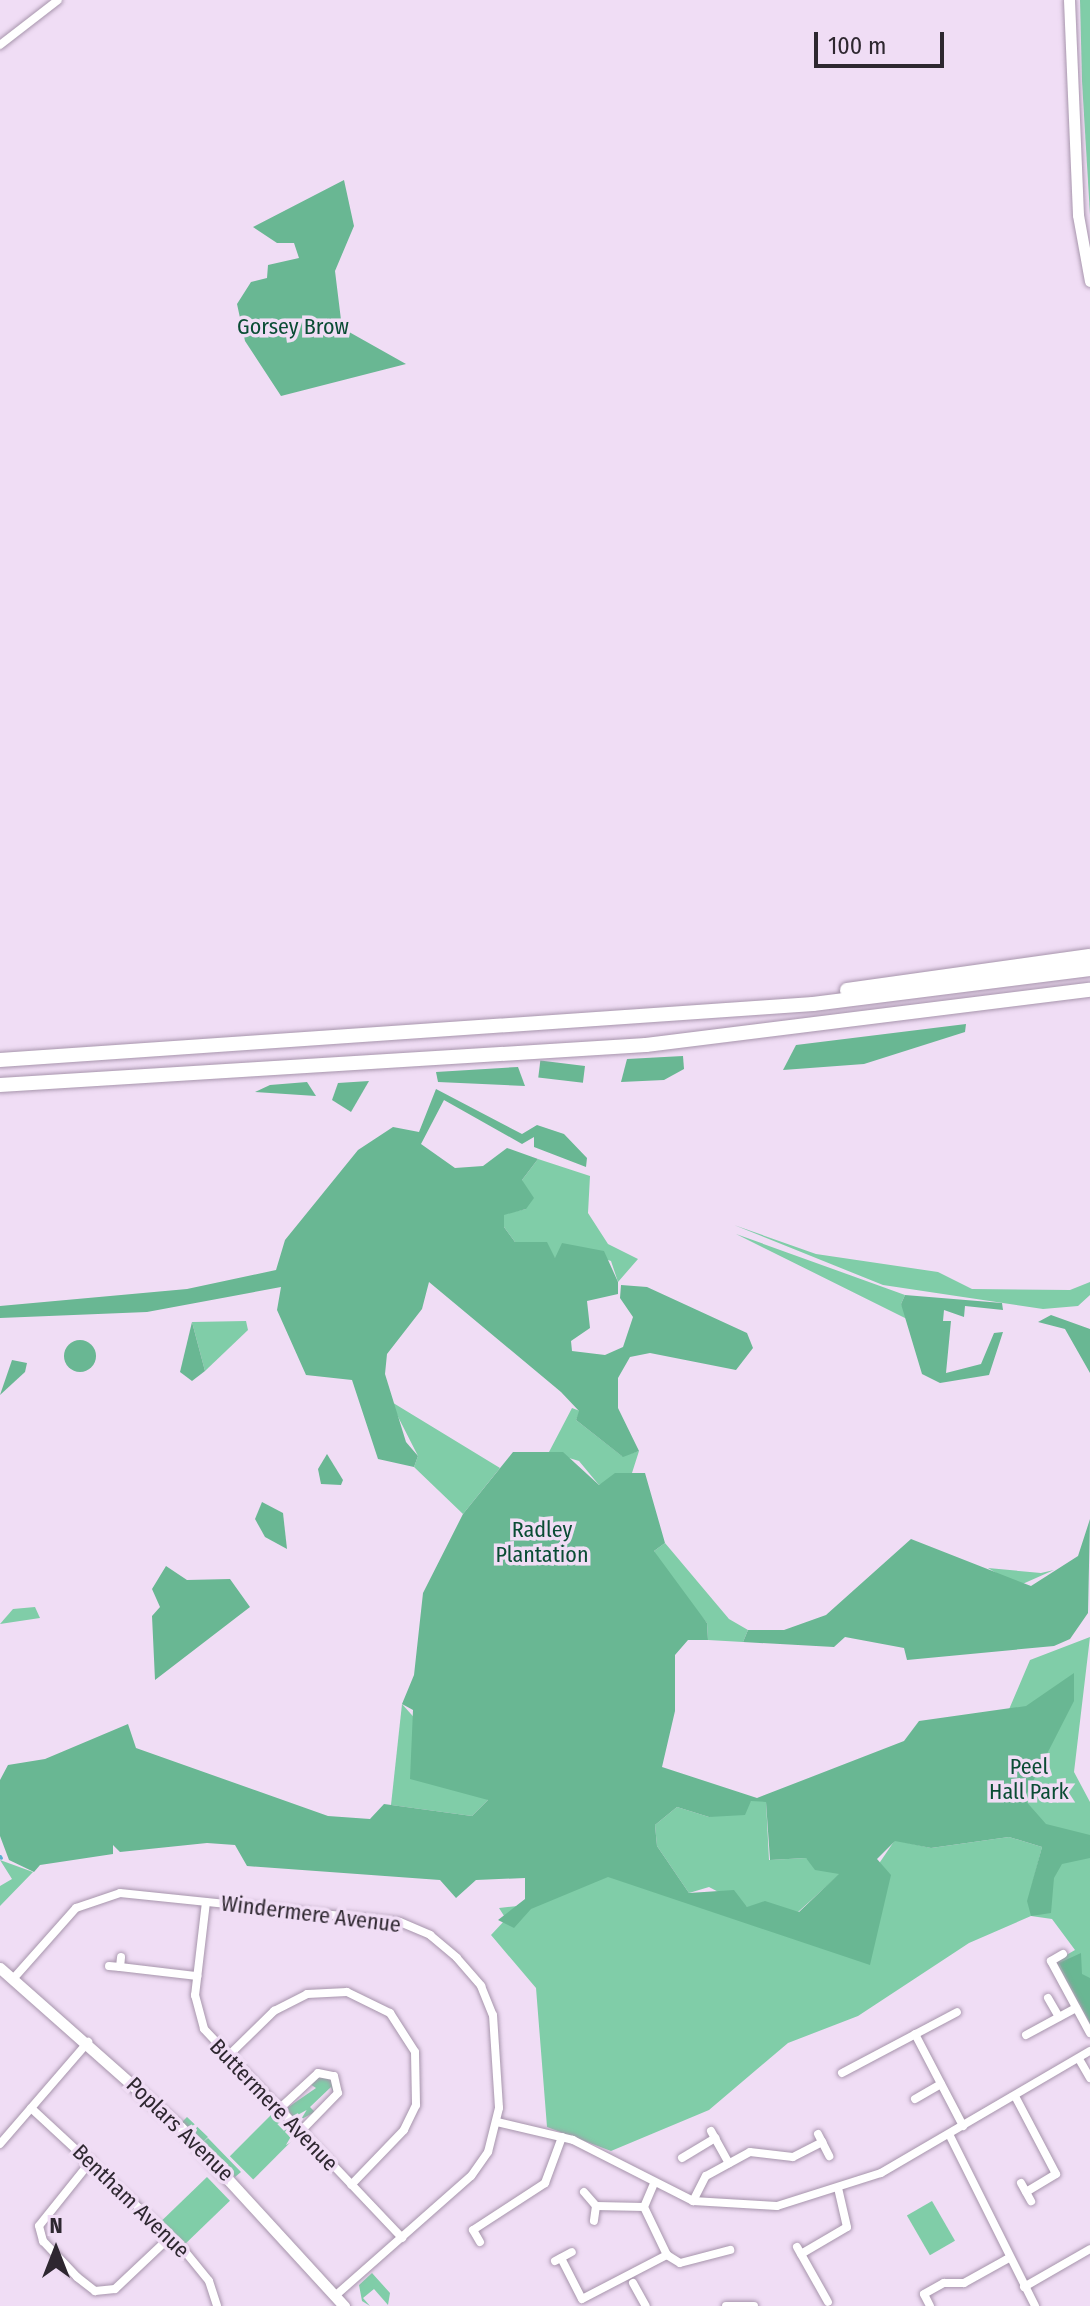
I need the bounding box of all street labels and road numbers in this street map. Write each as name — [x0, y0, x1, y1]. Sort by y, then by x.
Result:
street label: Windermere Avenue — [220, 1890, 402, 1938]
street label: Buttermere Avenue — [204, 2034, 344, 2176]
street label: Poplars Avenue — [121, 2071, 239, 2187]
street label: Bentham Avenue — [67, 2139, 195, 2263]

